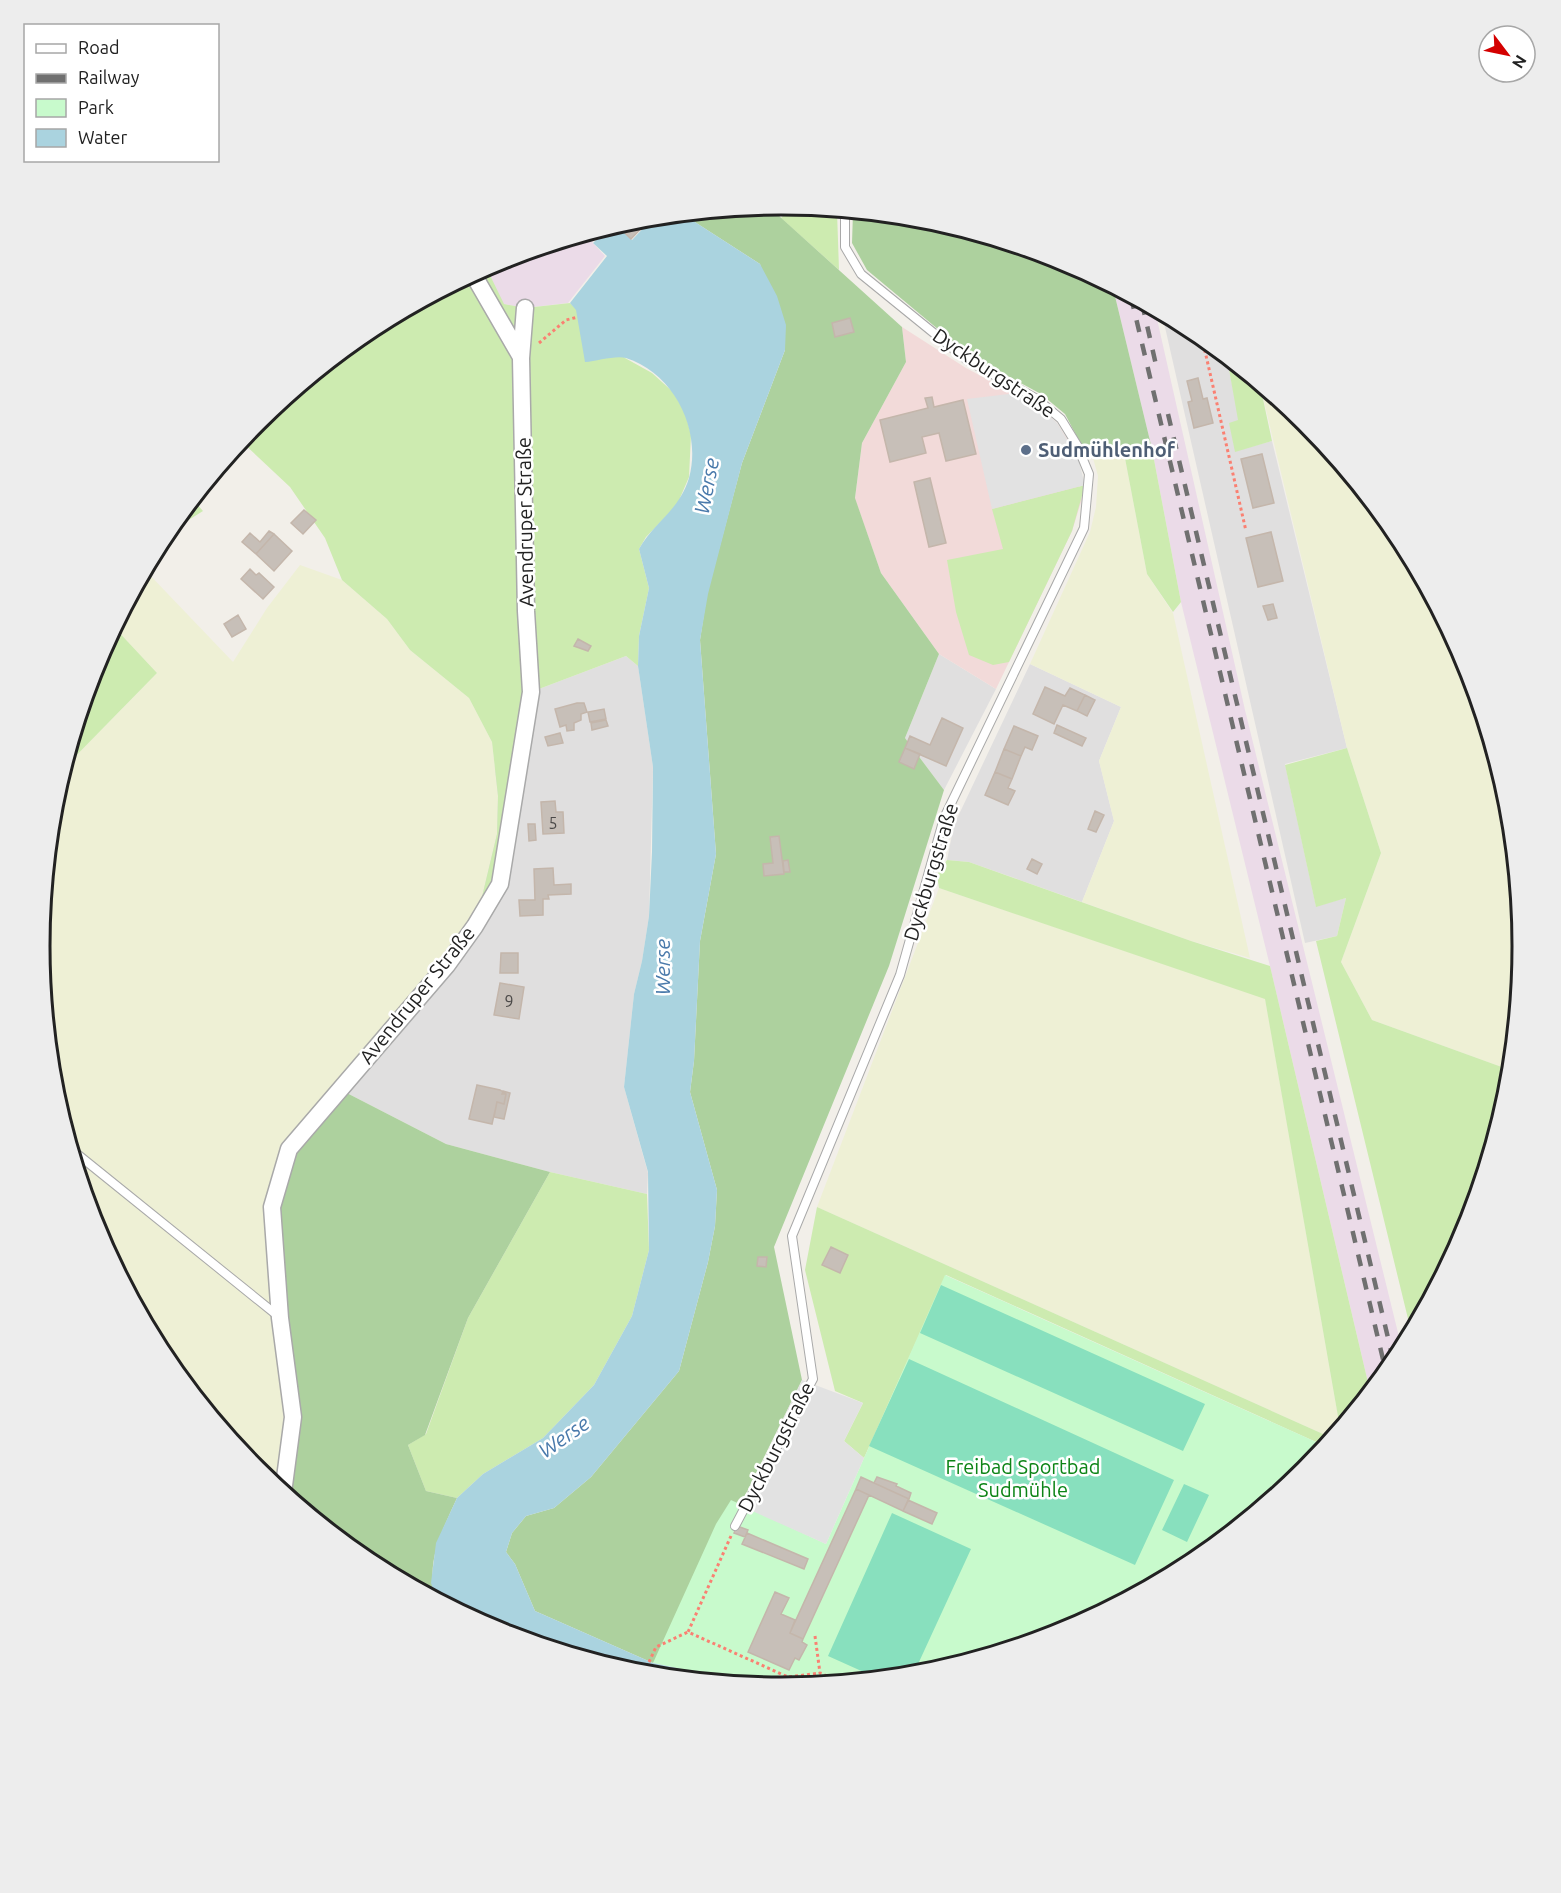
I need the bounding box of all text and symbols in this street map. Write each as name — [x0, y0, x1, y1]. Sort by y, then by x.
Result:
legend — [24, 24, 219, 162]
north arrow — [1477, 24, 1537, 84]
text: Road — [78, 37, 120, 57]
text: N — [1509, 52, 1531, 72]
text: Railway — [78, 67, 140, 87]
text: Park — [78, 97, 114, 117]
text: Water — [78, 127, 128, 147]
street label: Dyckburgstraße — [929, 323, 1060, 422]
street label: Avendruper Straße — [512, 437, 537, 607]
place label: Sudmühlenhof — [1038, 438, 1176, 461]
marker: Sudmühlenhof — [1019, 443, 1033, 457]
water label: Werse — [689, 455, 723, 516]
street label: Dyckburgstraße — [899, 800, 962, 943]
house number: 5 — [548, 814, 558, 832]
street label: Avendruper Straße — [354, 921, 479, 1068]
water label: Werse — [650, 938, 674, 995]
house number: 9 — [504, 992, 514, 1010]
street label: Dyckburgstraße — [733, 1378, 818, 1516]
water label: Werse — [533, 1410, 594, 1462]
park label: Freibad Sportbad Sudmühle — [946, 1455, 1100, 1501]

